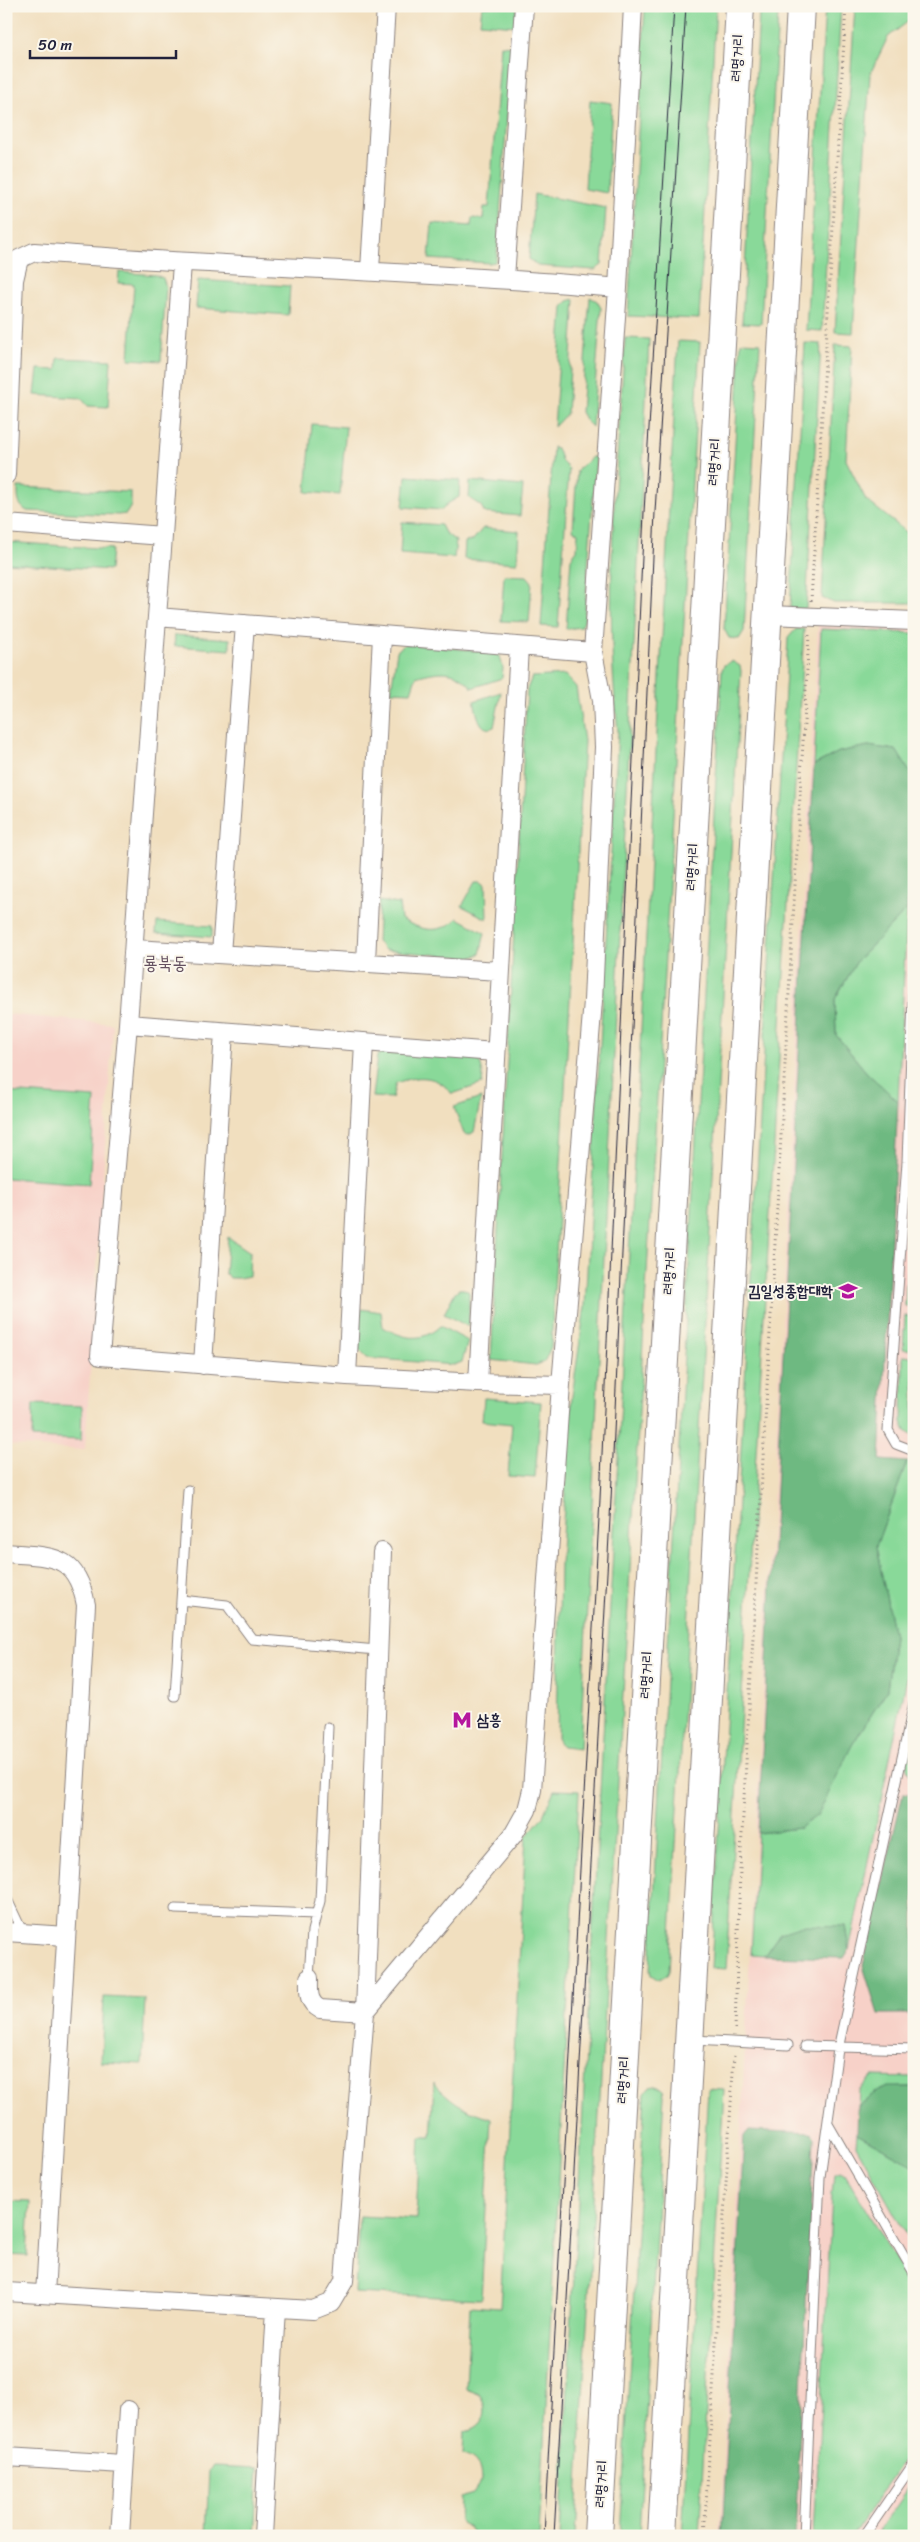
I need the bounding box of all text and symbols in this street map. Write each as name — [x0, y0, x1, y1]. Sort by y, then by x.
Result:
scale bar — [30, 28, 176, 60]
text: 50 m — [38, 32, 73, 58]
street label: 려명거리 — [723, 33, 751, 83]
street label: 려명거리 — [700, 437, 728, 487]
street label: 려명거리 — [678, 842, 706, 892]
district label: 룡북동 — [143, 947, 187, 979]
street label: 려명거리 — [655, 1246, 683, 1296]
place label: 김일성종합대학 — [749, 1278, 833, 1304]
school or university icon: 김일성종합대학 — [837, 1280, 859, 1302]
street label: 려명거리 — [632, 1650, 660, 1700]
place label: 삼흥 — [476, 1707, 501, 1733]
metro station icon: 삼흥 — [451, 1709, 473, 1731]
street label: 려명거리 — [609, 2055, 637, 2105]
street label: 려명거리 — [587, 2459, 615, 2509]

